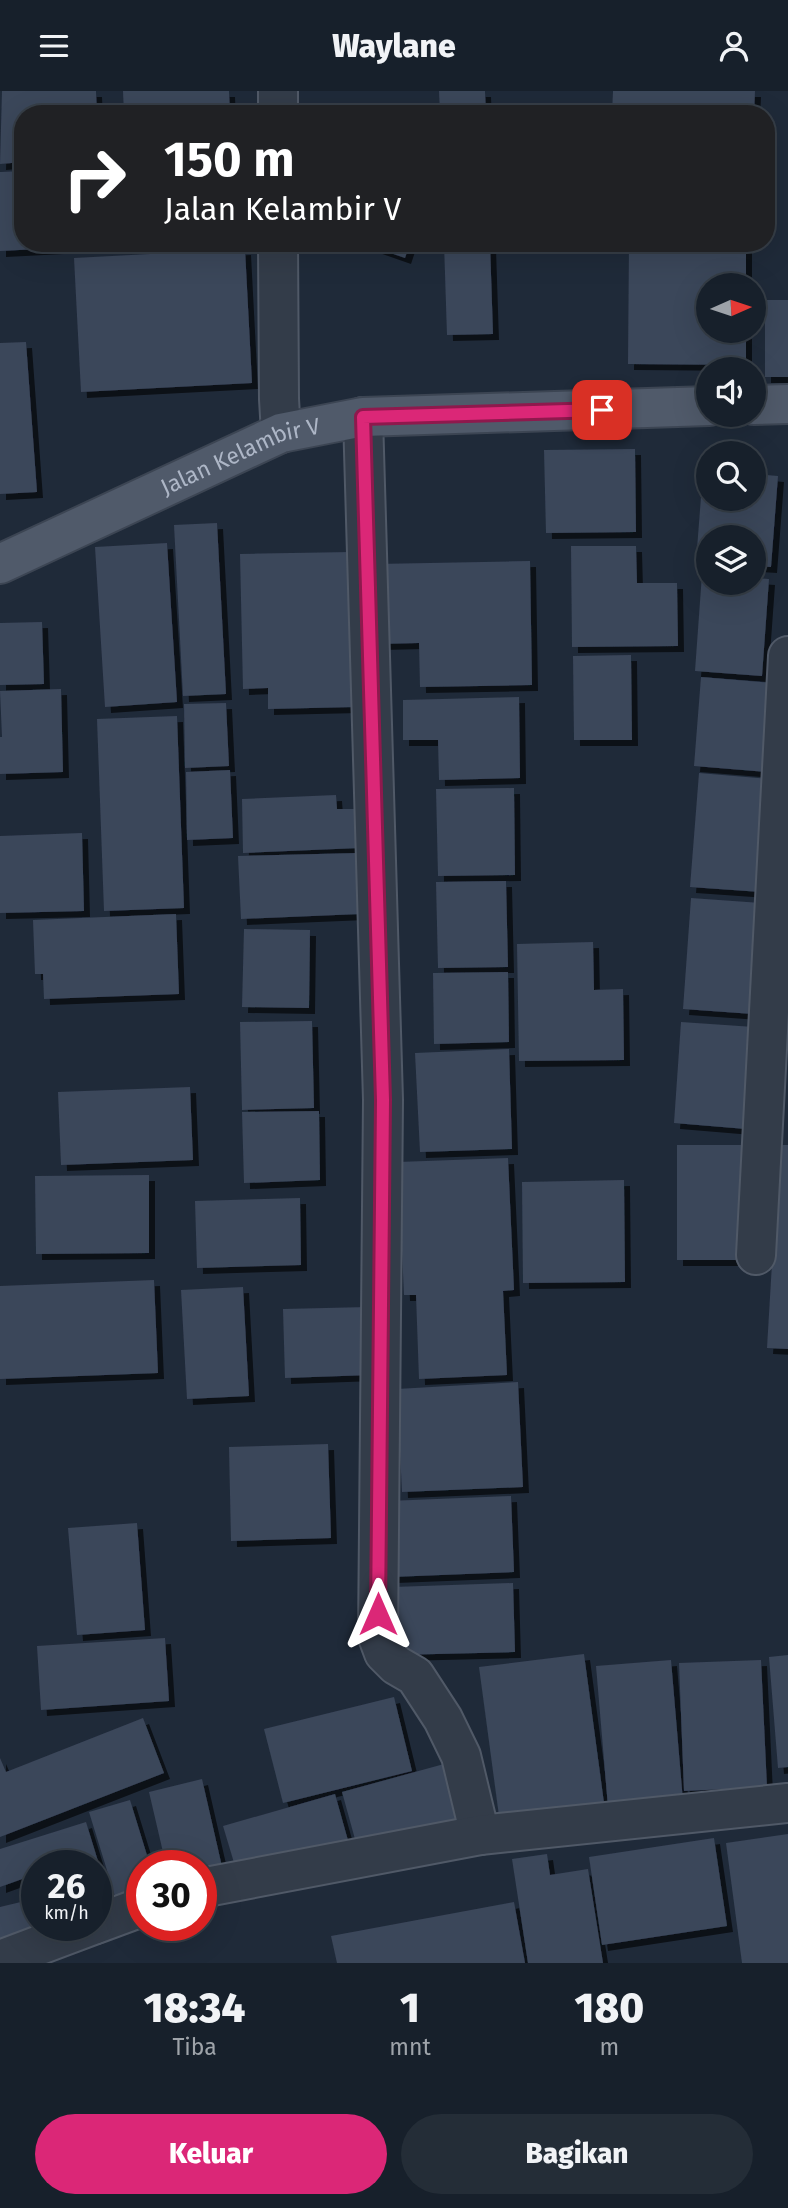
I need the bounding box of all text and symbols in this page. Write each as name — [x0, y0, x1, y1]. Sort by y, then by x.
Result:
icon: menu — [35, 27, 73, 65]
text: Waylane — [332, 27, 456, 65]
icon: person — [715, 27, 753, 65]
text: 150 m — [164, 130, 295, 189]
icon: right — [49, 133, 140, 224]
text: Jalan Kelambir V — [164, 190, 401, 228]
north arrow — [696, 273, 766, 343]
map controls — [696, 273, 766, 595]
button: sound — [696, 357, 766, 427]
pin — [572, 380, 632, 440]
icon: arrive — [583, 391, 621, 429]
street label: Jalan Kelambir V — [156, 412, 322, 501]
button: search — [696, 441, 766, 511]
button: layers — [696, 525, 766, 595]
position arrow — [341, 1577, 415, 1651]
speed limit sign: 30 — [126, 1850, 217, 1941]
text: 26 — [48, 1865, 85, 1907]
text: km/h — [44, 1902, 89, 1924]
text: 18:34 — [144, 1983, 245, 2033]
text: 1 — [400, 1983, 420, 2033]
text: 180 — [575, 1983, 644, 2033]
text: Tiba — [172, 2033, 217, 2061]
text: mnt — [389, 2033, 431, 2061]
text: m — [600, 2033, 619, 2061]
button: Keluar — [35, 2114, 387, 2194]
button: Bagikan — [401, 2114, 753, 2194]

